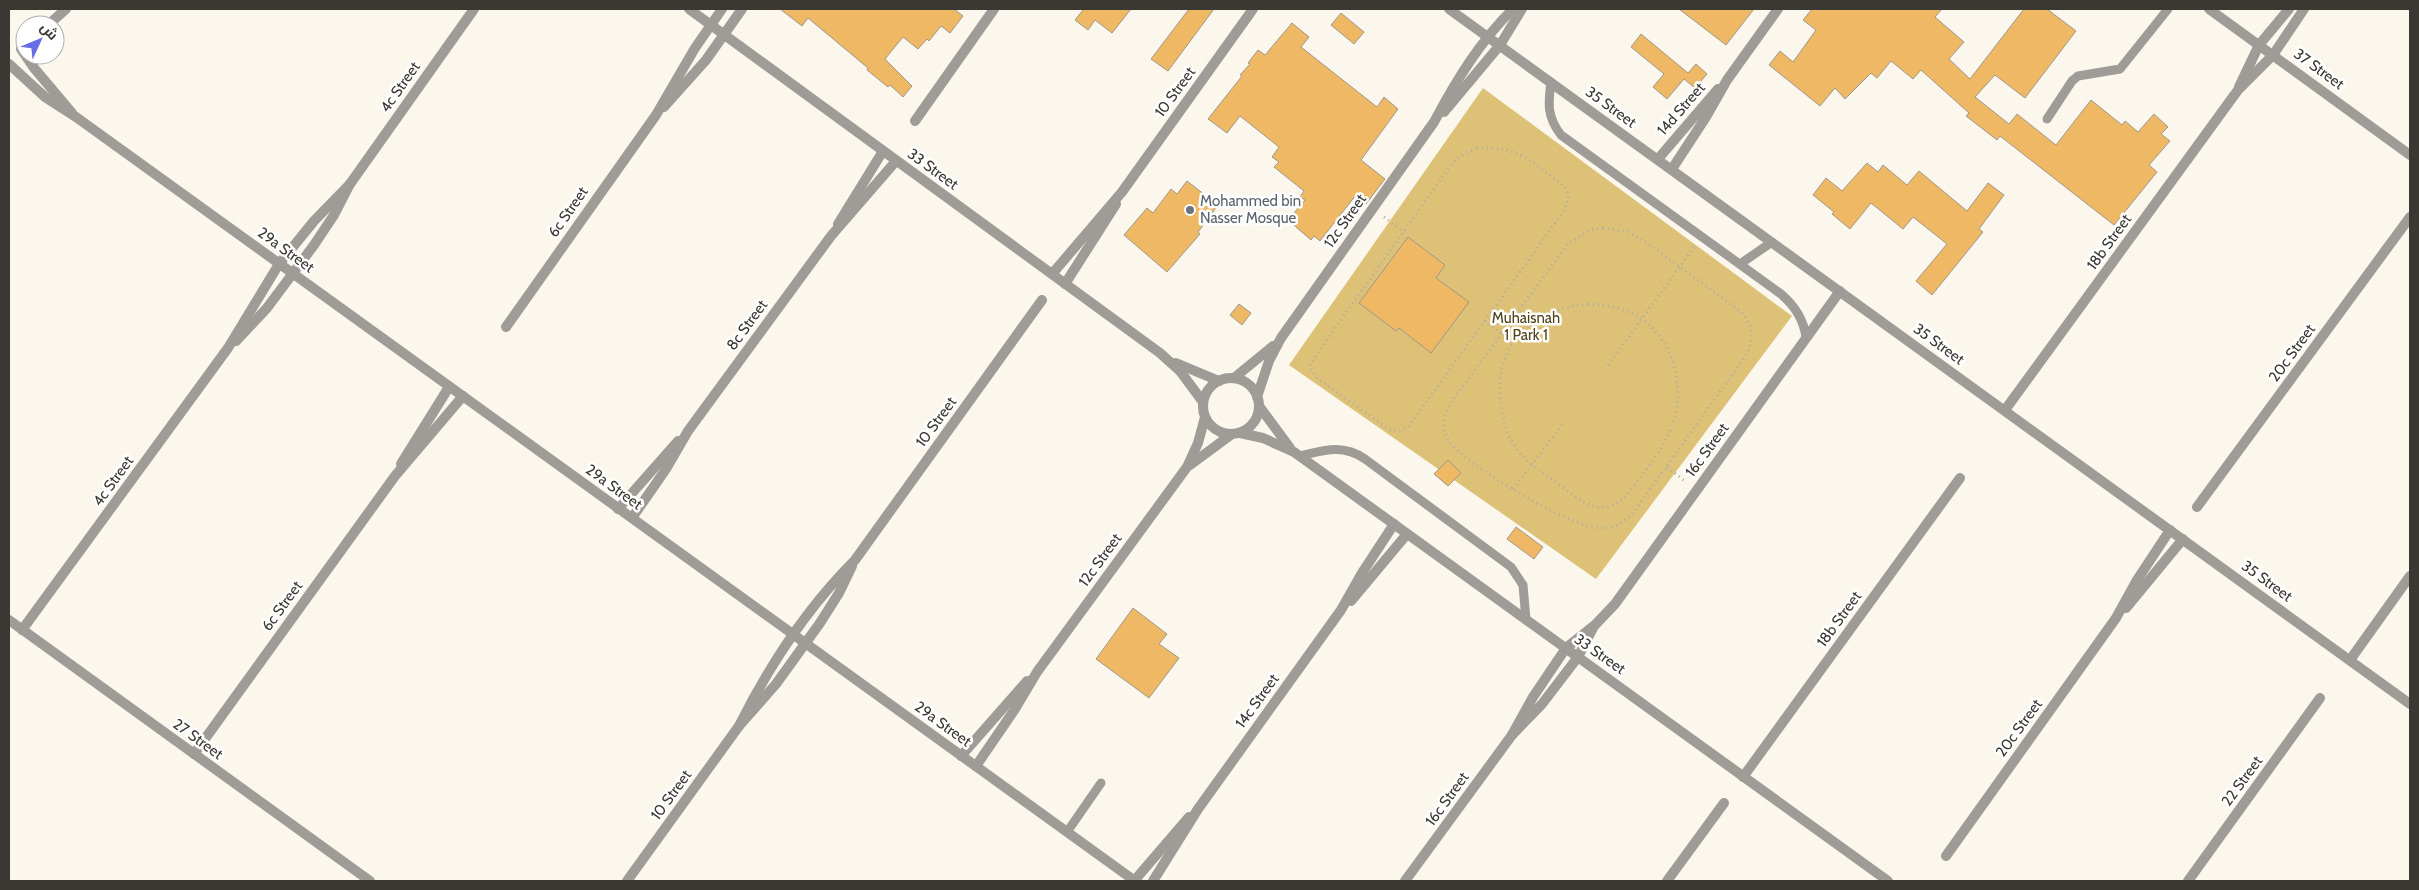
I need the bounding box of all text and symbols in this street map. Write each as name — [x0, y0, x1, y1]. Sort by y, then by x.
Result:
north arrow — [15, 15, 65, 65]
text: ش — [37, 18, 62, 44]
street label: 37 Street — [2290, 45, 2348, 93]
street label: 4c Street — [376, 58, 424, 116]
street label: 10 Street — [1151, 64, 1199, 120]
street label: 14d Street — [1653, 79, 1709, 139]
street label: 35 Street — [1582, 83, 1640, 131]
street label: 33 Street — [904, 145, 962, 193]
street label: 6c Street — [544, 183, 592, 241]
street label: 12c Street — [1320, 191, 1370, 251]
place label: Mohammed bin Nasser Mosque — [1200, 192, 1301, 227]
marker: Mohammed bin Nasser Mosque — [1184, 204, 1196, 216]
street label: 18b Street — [2083, 211, 2135, 273]
street label: 29a Street — [254, 223, 318, 277]
street label: 8c Street — [723, 296, 771, 354]
park label: Muhaisnah 1 Park 1 — [1492, 309, 1560, 344]
street label: 35 Street — [1910, 320, 1968, 368]
street label: 20c Street — [2265, 321, 2319, 385]
street label: 10 Street — [912, 394, 960, 450]
street label: 16c Street — [1681, 420, 1733, 480]
street label: 4c Street — [89, 452, 137, 510]
street label: 29a Street — [582, 460, 646, 514]
street label: 12c Street — [1075, 530, 1125, 590]
street label: 35 Street — [2238, 557, 2296, 605]
street label: 6c Street — [258, 578, 306, 634]
street label: 18b Street — [1813, 588, 1865, 650]
street label: 33 Street — [1571, 630, 1629, 678]
street label: 14c Street — [1231, 671, 1283, 731]
street label: 20c Street — [1992, 696, 2046, 760]
street label: 29a Street — [911, 697, 975, 751]
street label: 27 Street — [170, 715, 226, 763]
street label: 22 Street — [2218, 752, 2266, 810]
street label: 10 Street — [647, 767, 695, 823]
street label: 16c Street — [1421, 769, 1473, 829]

